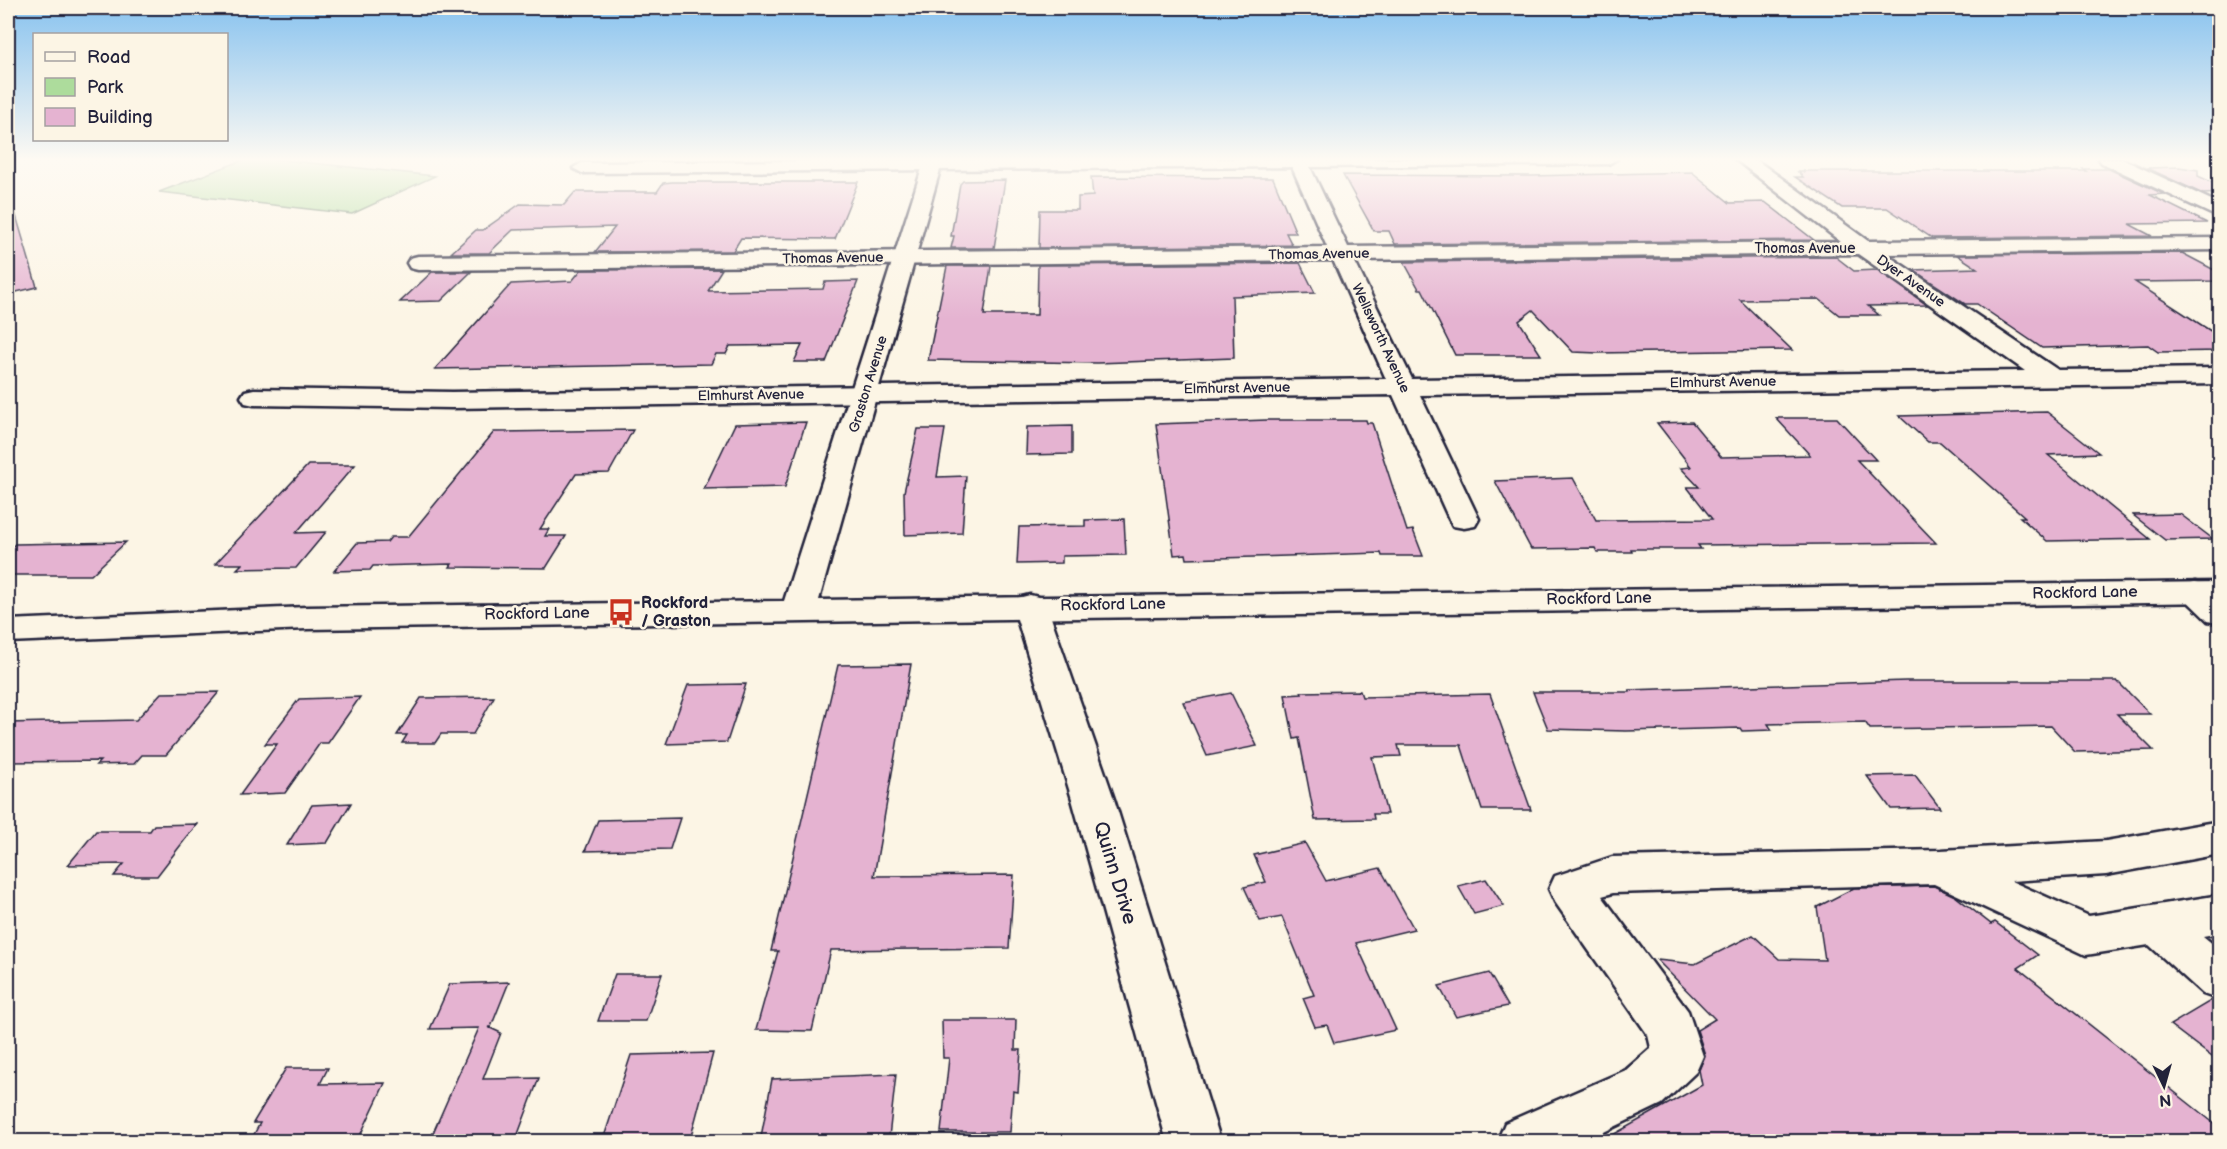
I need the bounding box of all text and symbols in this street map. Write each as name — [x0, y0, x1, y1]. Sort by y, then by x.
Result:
legend — [33, 33, 228, 141]
text: Road — [87, 47, 131, 68]
text: Park — [87, 77, 123, 98]
text: Building — [87, 107, 153, 128]
street label: Thomas Avenue — [1755, 240, 1855, 257]
street label: Thomas Avenue — [1268, 245, 1370, 263]
street label: Thomas Avenue — [782, 249, 884, 267]
street label: Dyer Avenue — [1873, 251, 1949, 311]
street label: Wellsworth Avenue — [1348, 281, 1414, 395]
street label: Graston Avenue — [845, 333, 891, 435]
street label: Elmhurst Avenue — [1670, 373, 1776, 391]
street label: Elmhurst Avenue — [1184, 379, 1290, 397]
street label: Elmhurst Avenue — [698, 386, 804, 404]
street label: Rockford Lane — [2032, 583, 2138, 603]
street label: Rockford Lane — [1546, 589, 1652, 609]
place label: Rockford / Graston — [641, 594, 711, 631]
street label: Rockford Lane — [1060, 595, 1166, 615]
bus stop icon: Rockford / Graston — [606, 597, 636, 627]
street label: Rockford Lane — [484, 604, 590, 624]
street label: Quinn Drive — [1088, 819, 1142, 927]
north arrow — [2134, 1056, 2194, 1116]
text: N — [2158, 1089, 2172, 1109]

